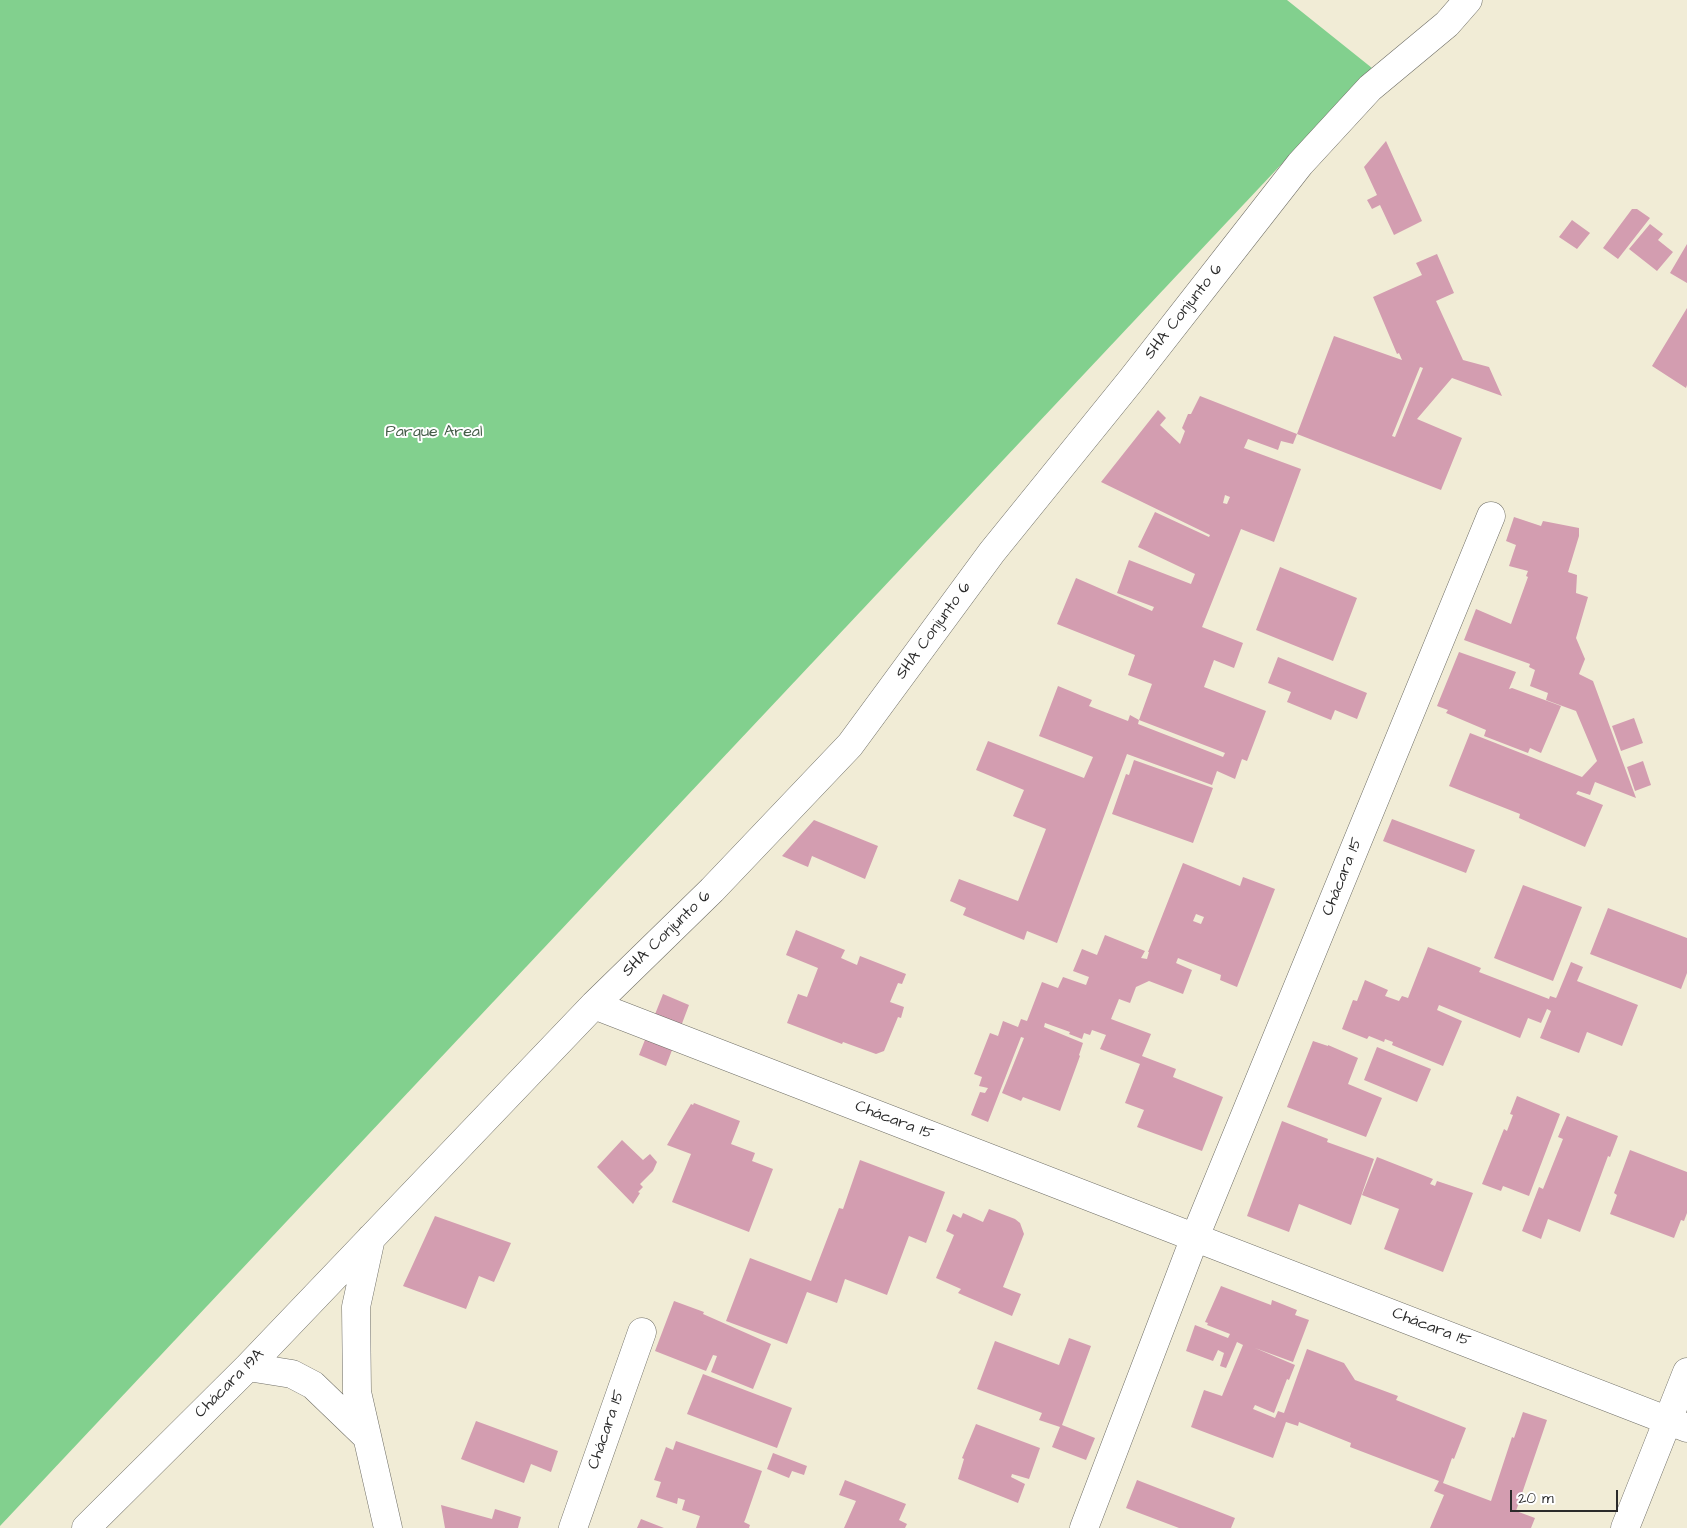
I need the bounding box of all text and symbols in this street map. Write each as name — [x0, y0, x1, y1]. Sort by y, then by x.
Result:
street label: SHA Conjunto 6 — [1141, 260, 1227, 364]
park label: Parque Areal — [386, 423, 482, 443]
street label: SHA Conjunto 6 — [892, 579, 976, 683]
street label: Chácara 15 — [1319, 835, 1367, 919]
street label: SHA Conjunto 6 — [619, 887, 715, 981]
street label: Chácara 15 — [852, 1097, 936, 1145]
street label: Chácara 15 — [1389, 1304, 1473, 1352]
street label: Chácara 19A — [191, 1345, 269, 1423]
street label: Chácara 15 — [585, 1388, 629, 1472]
scale bar — [1512, 1480, 1620, 1512]
text: 20 m — [1518, 1488, 1554, 1509]

